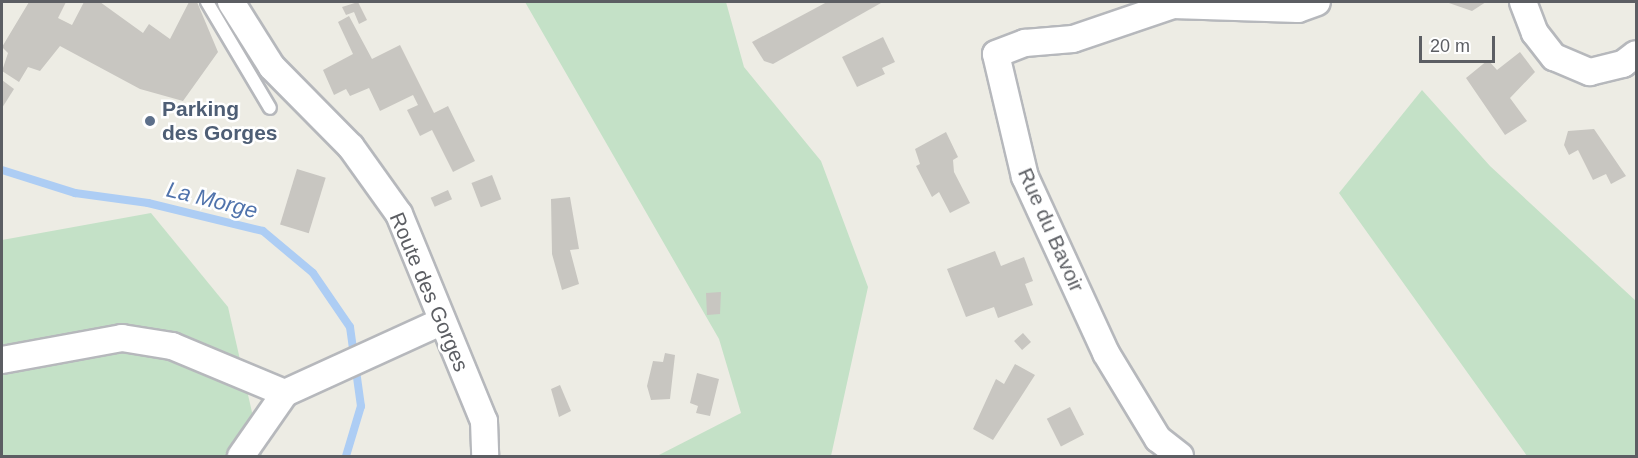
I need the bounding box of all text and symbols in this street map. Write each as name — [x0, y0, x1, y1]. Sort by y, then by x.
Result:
scale bar — [1422, 24, 1498, 62]
text: 20 m — [1430, 36, 1470, 56]
place label: Parking des Gorges — [162, 96, 278, 146]
marker: Parking des Gorges — [143, 114, 157, 128]
street label: Rue du Bavoir — [1012, 164, 1090, 296]
water label: La Morge — [164, 176, 260, 224]
street label: Route des Gorges — [384, 209, 474, 375]

